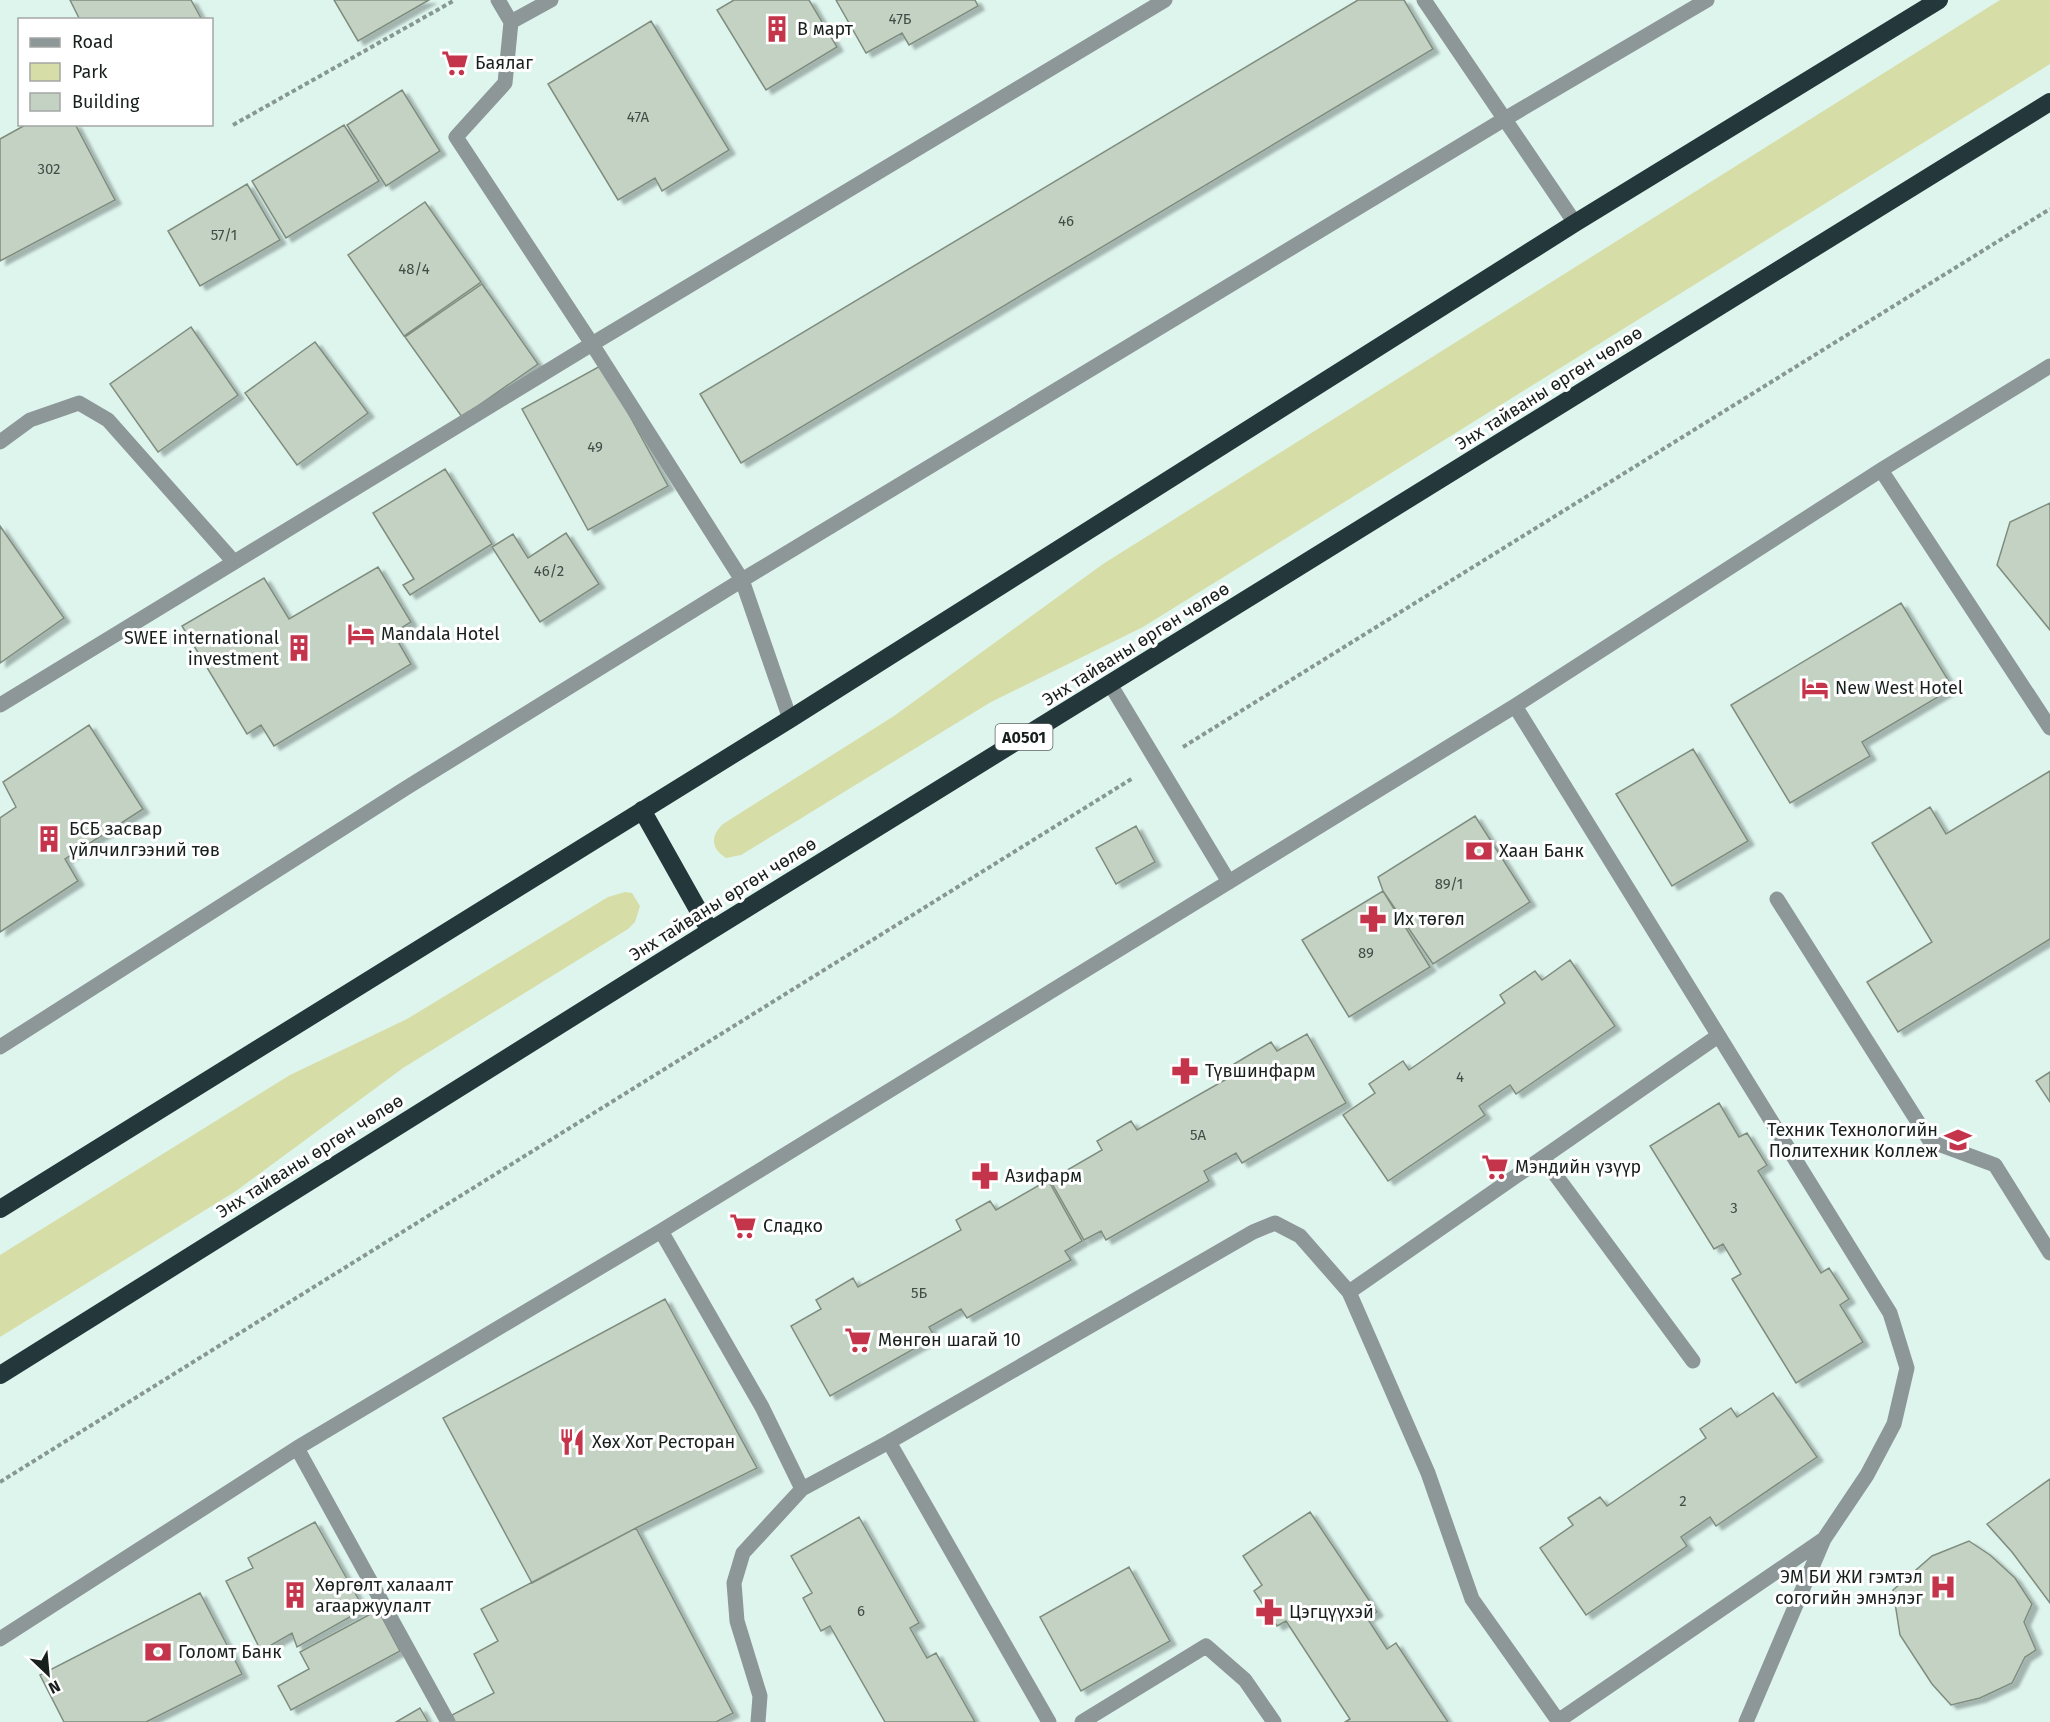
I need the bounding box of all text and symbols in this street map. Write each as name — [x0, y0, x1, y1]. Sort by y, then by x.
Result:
house number: 47Б — [889, 10, 912, 28]
building icon: В март — [762, 14, 792, 44]
legend — [18, 18, 213, 126]
place label: В март — [797, 18, 854, 40]
text: Road — [72, 31, 114, 53]
supermarket icon: Баялаг — [440, 48, 470, 78]
place label: Баялаг — [475, 52, 533, 74]
text: Park — [72, 61, 108, 83]
text: Building — [72, 91, 140, 113]
house number: 47А — [627, 108, 650, 126]
house number: 302 — [37, 160, 61, 178]
house number: 46 — [1058, 212, 1074, 230]
house number: 57/1 — [211, 226, 237, 244]
house number: 48/4 — [398, 260, 430, 278]
street label: Энх тайваны өргөн чөлөө — [1451, 321, 1647, 455]
house number: 49 — [587, 438, 603, 456]
house number: 46/2 — [534, 562, 564, 580]
street label: Энх тайваны өргөн чөлөө — [1038, 577, 1234, 711]
hotel icon: Mandala Hotel — [346, 619, 376, 649]
place label: Mandala Hotel — [381, 623, 500, 645]
place label: SWEE international investment — [124, 627, 279, 670]
building icon: SWEE international investment — [284, 633, 314, 663]
hotel icon: New West Hotel — [1800, 673, 1830, 703]
place label: New West Hotel — [1835, 677, 1963, 699]
road number: A0501 — [996, 724, 1052, 750]
place label: БСБ засвар үйлчилгээний төв — [69, 818, 220, 861]
building icon: БСБ засвар үйлчилгээний төв — [34, 824, 64, 854]
street label: Энх тайваны өргөн чөлөө — [625, 832, 821, 966]
bank icon: Хаан Банк — [1464, 836, 1494, 866]
place label: Хаан Банк — [1499, 840, 1584, 862]
house number: 89/1 — [1435, 875, 1463, 893]
pharmacy icon: Их төгөл — [1358, 904, 1388, 934]
place label: Их төгөл — [1393, 908, 1465, 930]
house number: 89 — [1358, 944, 1374, 962]
pharmacy icon: Түвшинфарм — [1170, 1056, 1200, 1086]
place label: Түвшинфарм — [1205, 1060, 1315, 1082]
house number: 4 — [1456, 1068, 1464, 1086]
street label: Энх тайваны өргөн чөлөө — [212, 1089, 408, 1223]
place label: Техник Технологийн Политехник Коллеж — [1767, 1119, 1938, 1162]
school or university icon: Техник Технологийн Политехник Коллеж — [1943, 1125, 1973, 1155]
house number: 5А — [1190, 1126, 1206, 1144]
supermarket icon: Мэндийн үзүүр — [1480, 1152, 1510, 1182]
place label: Мэндийн үзүүр — [1515, 1156, 1641, 1178]
pharmacy icon: Азифарм — [970, 1161, 1000, 1191]
place label: Азифарм — [1005, 1165, 1082, 1187]
house number: 3 — [1730, 1199, 1738, 1217]
supermarket icon: Сладко — [728, 1211, 758, 1241]
place label: Сладко — [763, 1215, 823, 1237]
house number: 5Б — [911, 1284, 927, 1302]
supermarket icon: Мөнгөн шагай 10 — [843, 1325, 873, 1355]
place label: Мөнгөн шагай 10 — [878, 1329, 1021, 1351]
restaurant icon: Хөх Хот Ресторан — [557, 1427, 587, 1457]
place label: Хөх Хот Ресторан — [592, 1431, 735, 1453]
house number: 2 — [1679, 1492, 1687, 1510]
place label: ЭМ БИ ЖИ гэмтэл согогийн эмнэлэг — [1775, 1566, 1923, 1609]
hospital icon: ЭМ БИ ЖИ гэмтэл согогийн эмнэлэг — [1928, 1572, 1958, 1602]
place label: Хөргөлт халаалт агааржуулалт — [315, 1574, 454, 1617]
building icon: Хөргөлт халаалт агааржуулалт — [280, 1580, 310, 1610]
pharmacy icon: Цэгцүүхэй — [1254, 1597, 1284, 1627]
place label: Цэгцүүхэй — [1289, 1601, 1374, 1623]
house number: 6 — [857, 1602, 865, 1620]
bank icon: Голомт Банк — [143, 1637, 173, 1667]
place label: Голомт Банк — [178, 1641, 282, 1663]
north arrow — [18, 1644, 78, 1704]
text: N — [45, 1676, 63, 1698]

